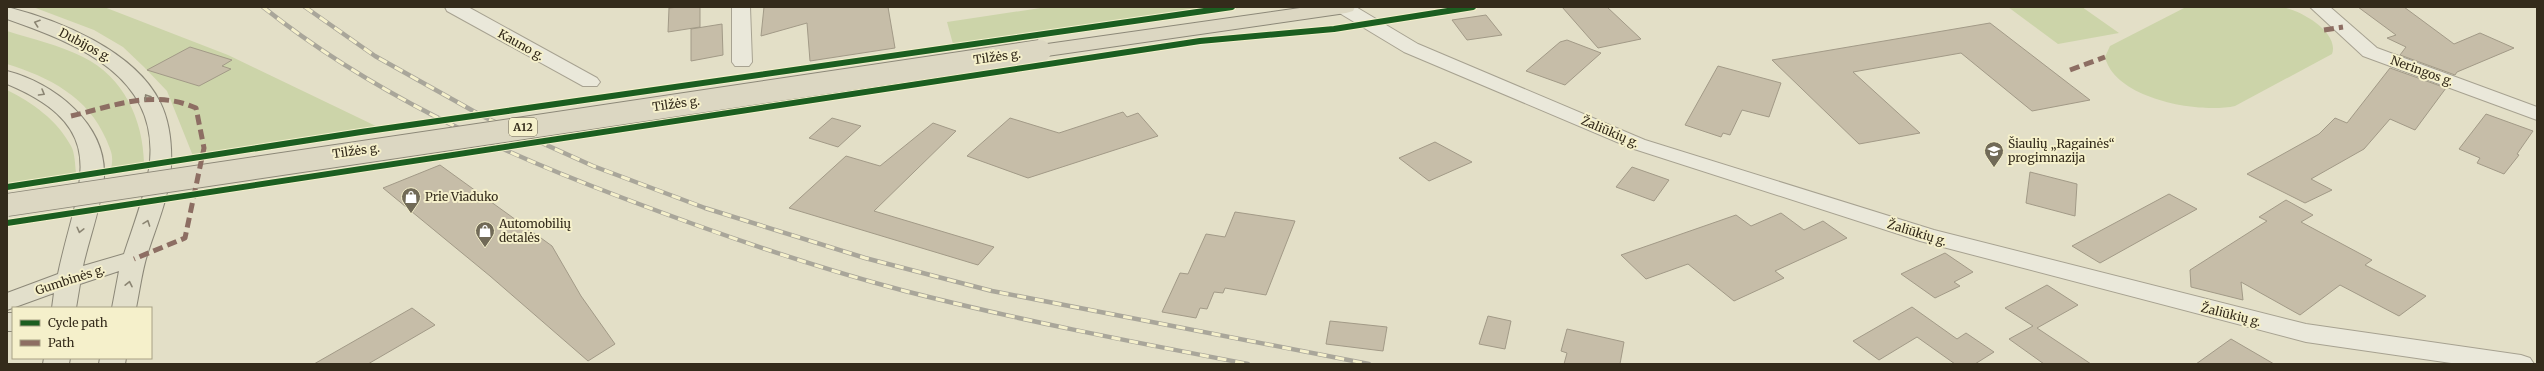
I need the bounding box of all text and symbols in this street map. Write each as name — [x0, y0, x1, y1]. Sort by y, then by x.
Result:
one-way arrow — [33, 19, 40, 28]
street label: Dubijos g. — [57, 25, 114, 64]
street label: Kauno g. — [496, 26, 547, 63]
street label: Tilžės g. — [972, 46, 1022, 67]
street label: Neringos g. — [2389, 52, 2456, 89]
one-way arrow — [38, 89, 45, 96]
street label: Tilžės g. — [651, 93, 701, 114]
one-way arrow — [144, 94, 151, 101]
street label: Žaliūkių g. — [1579, 112, 1642, 150]
road number: A12 — [509, 118, 537, 136]
place label: Šiaulių „Ragainės“ progimnazija — [2008, 135, 2115, 165]
street label: Tilžės g. — [331, 140, 381, 161]
school or university icon: Šiaulių „Ragainės“ progimnazija — [1983, 140, 2005, 168]
shop icon: Prie Viaduko — [400, 186, 422, 214]
place label: Prie Viaduko — [425, 189, 498, 204]
street label: Žaliūkių g. — [1886, 215, 1949, 249]
place label: Automobilių detalės — [498, 216, 571, 245]
one-way arrow — [142, 219, 151, 226]
shop icon: Automobilių detalės — [474, 220, 496, 248]
one-way arrow — [77, 227, 85, 233]
street label: Gumbinės g. — [33, 261, 106, 298]
one-way arrow — [124, 281, 132, 287]
street label: Žaliūkių g. — [2200, 299, 2263, 329]
legend — [12, 307, 152, 359]
text: Cycle path — [48, 315, 108, 330]
text: Path — [48, 335, 74, 350]

